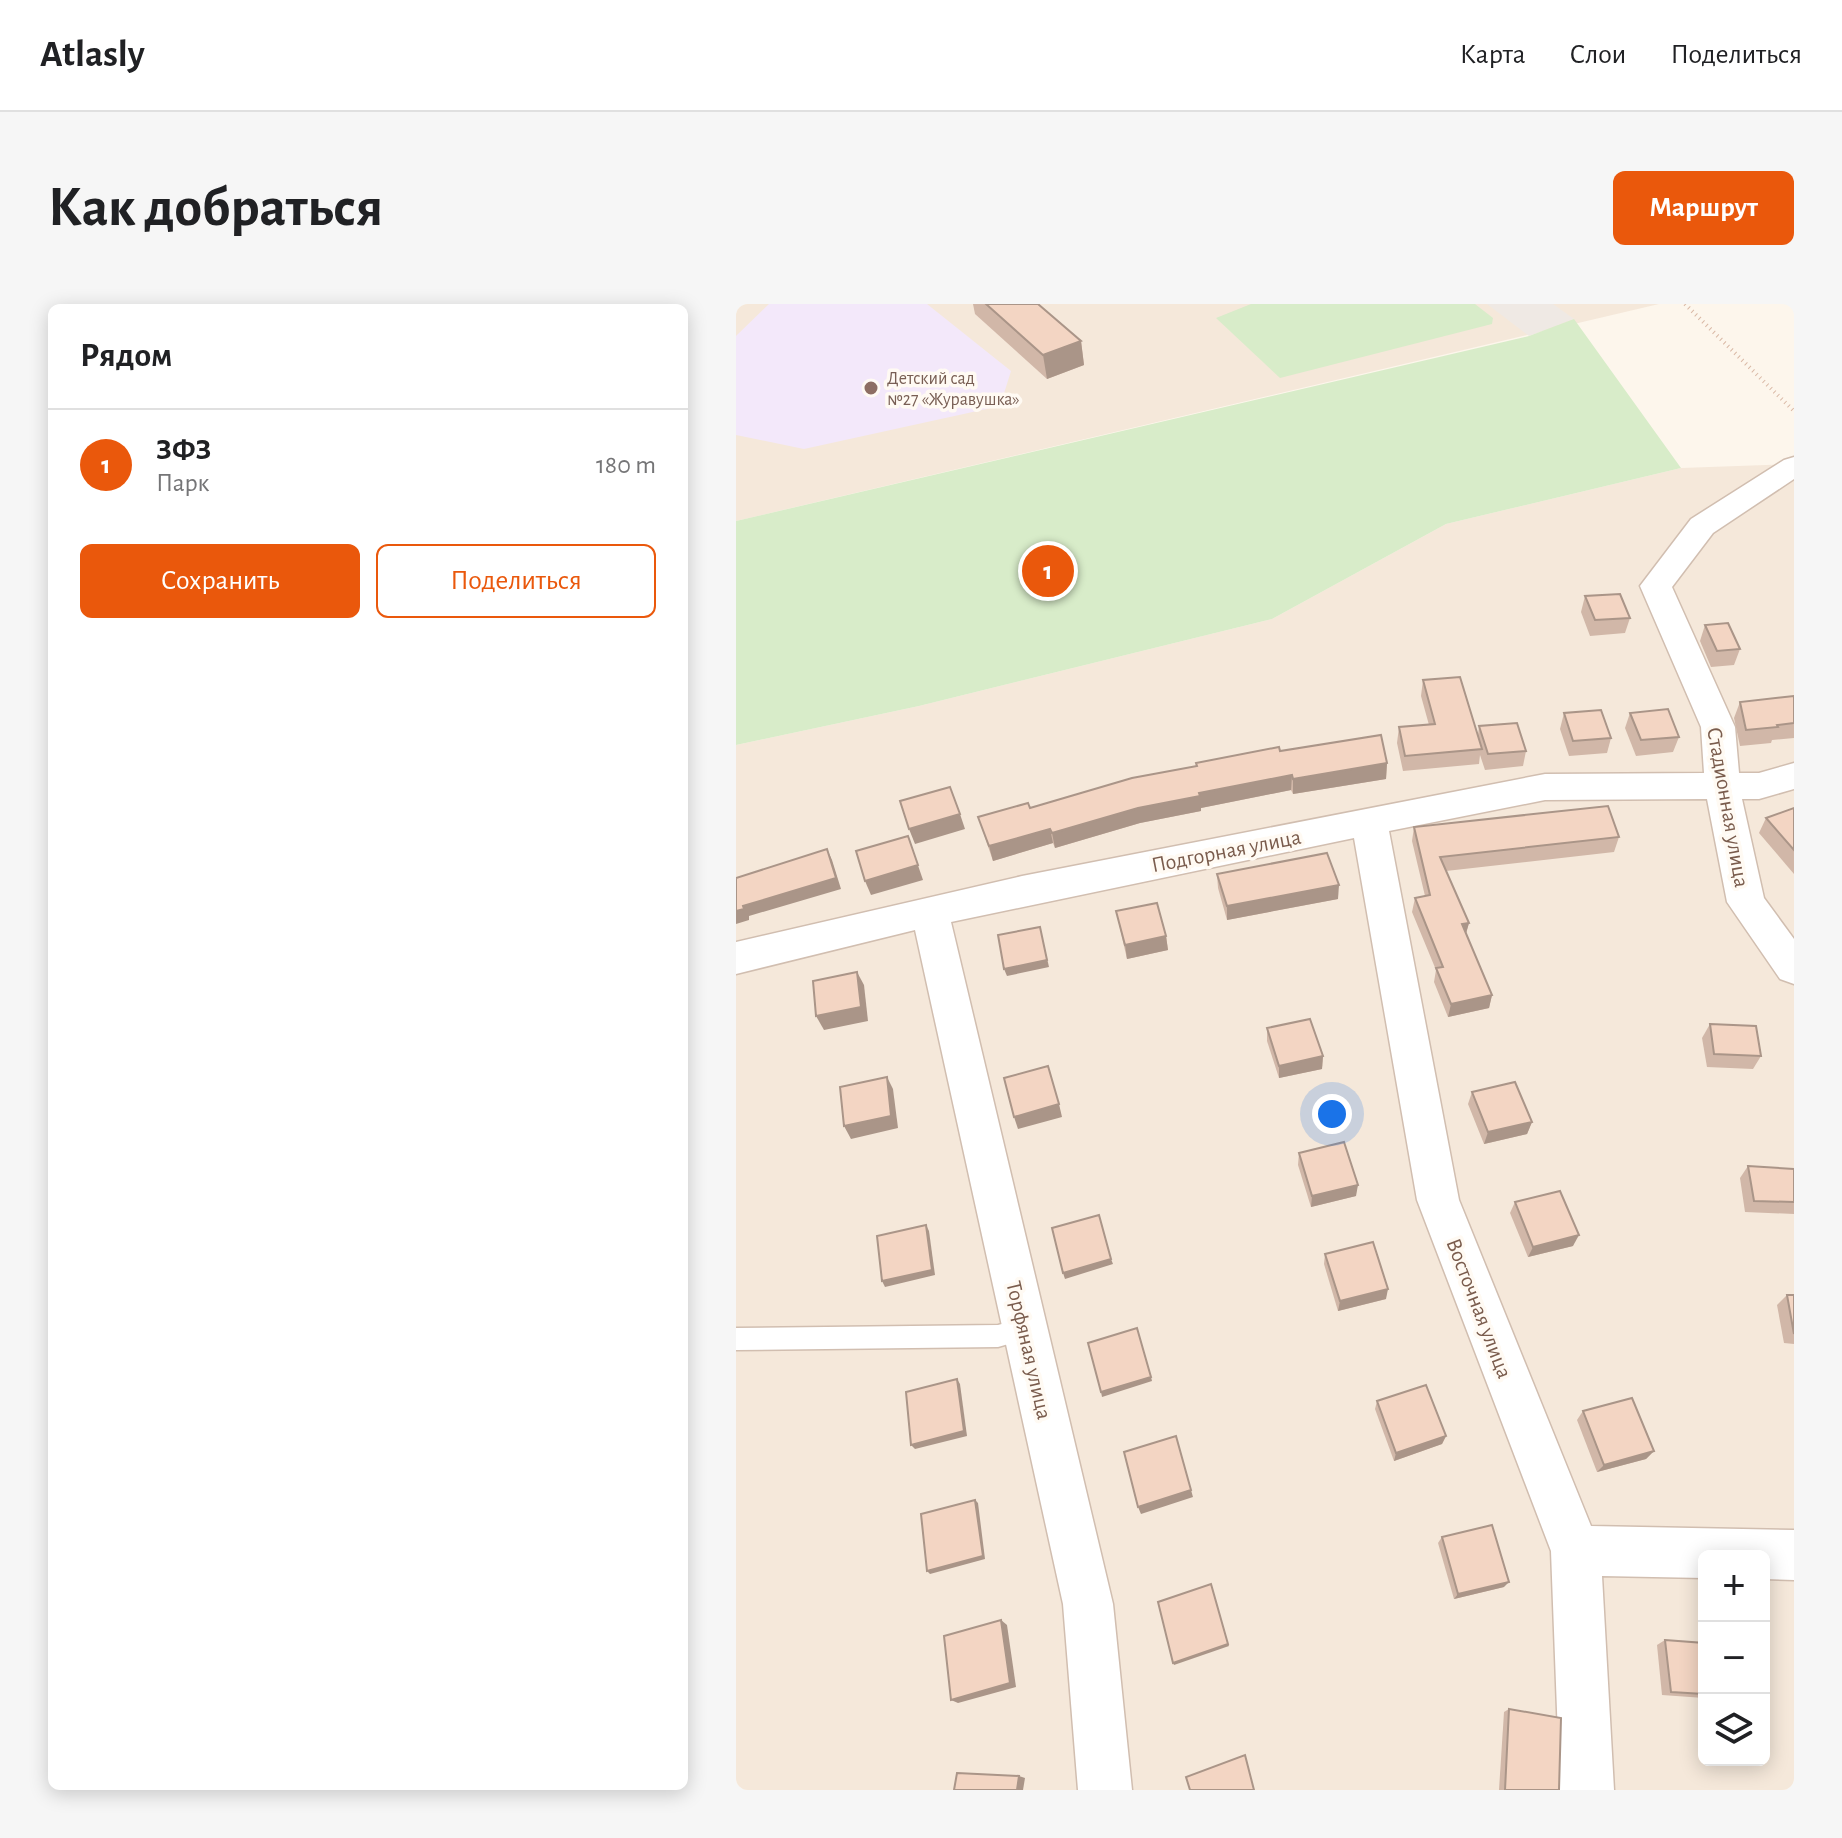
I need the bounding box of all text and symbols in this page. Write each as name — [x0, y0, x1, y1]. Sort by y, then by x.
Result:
text: Atlasly — [40, 36, 145, 74]
text: Карта — [1460, 41, 1526, 69]
text: Слои — [1570, 41, 1626, 69]
text: Поделиться — [1670, 41, 1802, 69]
button: Маршрут — [1613, 171, 1794, 245]
text: Как добраться — [48, 180, 383, 236]
text: Рядом — [80, 339, 172, 373]
place label: Детский сад №27 «Журавушка» — [887, 370, 1020, 409]
marker: Детский сад №27 «Журавушка» — [862, 379, 880, 397]
text: ЗФЗ — [156, 435, 211, 465]
text: 1 — [101, 452, 111, 478]
text: 180 m — [596, 452, 656, 478]
text: Парк — [156, 470, 209, 496]
pin: 1 — [1022, 541, 1074, 601]
button: Сохранить — [80, 544, 360, 618]
button: Поделиться — [376, 544, 656, 618]
street label: Стадионная улица — [1703, 725, 1753, 889]
street label: Подгорная улица — [1149, 826, 1303, 876]
your location — [1312, 1094, 1352, 1134]
street label: Восточная улица — [1442, 1235, 1516, 1381]
street label: Торфяная улица — [1002, 1279, 1056, 1422]
map controls — [1698, 1550, 1770, 1766]
button: + — [1698, 1550, 1770, 1622]
button: − — [1698, 1622, 1770, 1694]
button: layers — [1698, 1694, 1770, 1766]

